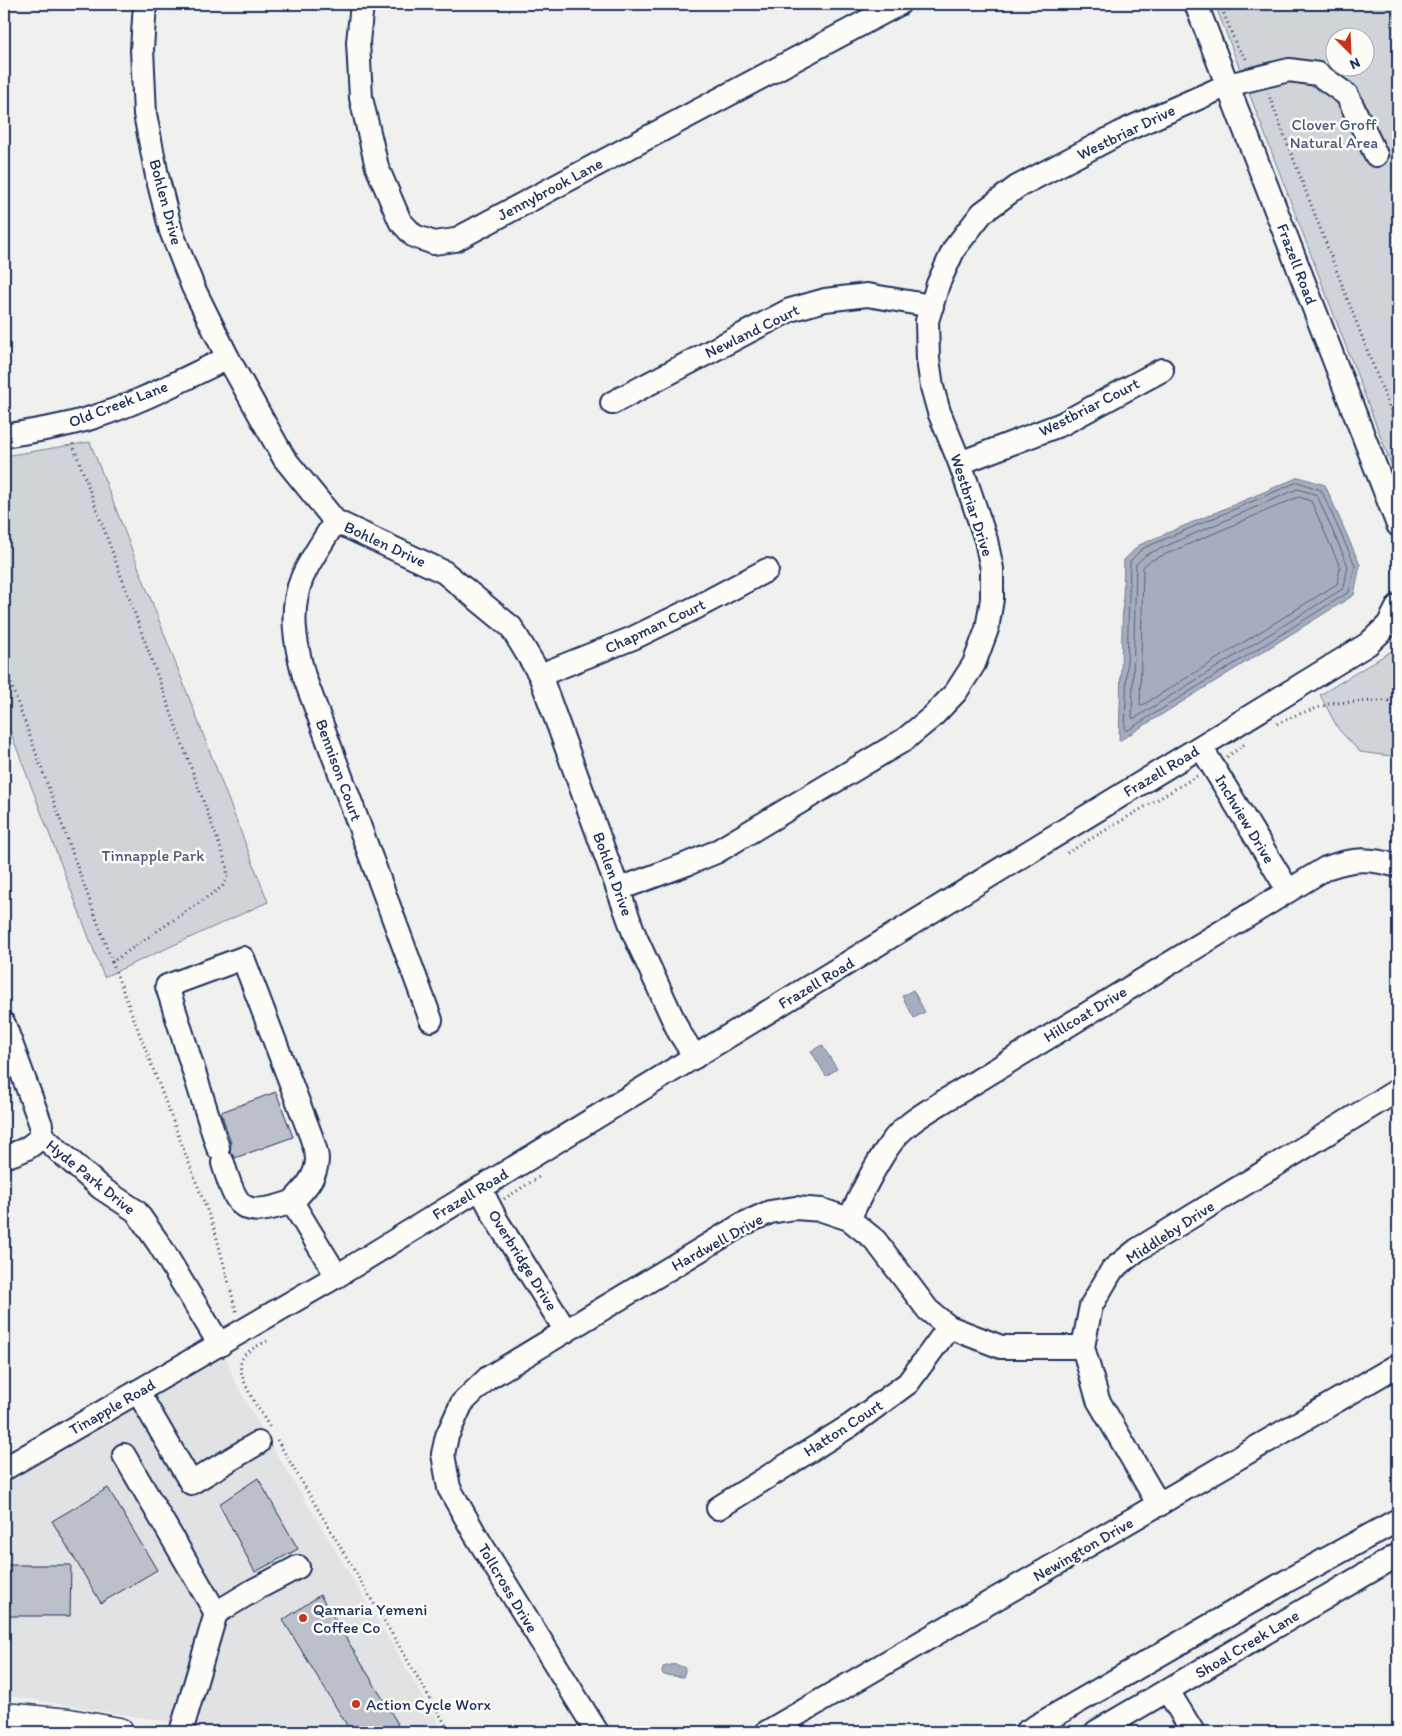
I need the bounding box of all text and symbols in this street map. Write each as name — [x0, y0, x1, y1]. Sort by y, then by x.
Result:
north arrow — [1324, 28, 1374, 78]
text: N — [1347, 54, 1363, 73]
street label: Westbriar Drive — [1074, 100, 1178, 164]
park label: Clover Groff Natural Area — [1290, 115, 1378, 152]
street label: Jennybrook Lane — [494, 153, 606, 225]
street label: Bohlen Drive — [145, 157, 187, 247]
street label: Frazell Road — [1273, 221, 1321, 307]
street label: Newland Court — [702, 300, 802, 362]
street label: Westbriar Court — [1036, 374, 1142, 440]
street label: Old Creek Lane — [66, 376, 170, 432]
street label: Westbriar Drive — [946, 451, 998, 559]
street label: Bohlen Drive — [341, 517, 429, 571]
street label: Chapman Court — [602, 594, 708, 658]
street label: Bennison Court — [312, 717, 366, 823]
street label: Frazell Road — [1120, 741, 1203, 801]
street label: Inchview Drive — [1211, 771, 1279, 867]
street label: Bohlen Drive — [589, 829, 637, 919]
park label: Tinnapple Park — [102, 846, 205, 865]
street label: Frazell Road — [775, 953, 858, 1013]
street label: Hillcoat Drive — [1040, 982, 1130, 1046]
street label: Hyde Park Drive — [43, 1135, 139, 1219]
street label: Frazell Road — [429, 1164, 512, 1224]
street label: Middleby Drive — [1122, 1196, 1218, 1268]
street label: Overbridge Drive — [484, 1206, 562, 1314]
street label: Hardwell Drive — [668, 1209, 766, 1275]
street label: Tinapple Road — [66, 1374, 159, 1439]
street label: Hatton Court — [800, 1395, 886, 1461]
street label: Newington Drive — [1030, 1513, 1136, 1585]
street label: Tollcross Drive — [474, 1540, 542, 1636]
place label: Qamaria Yemeni Coffee Co — [313, 1600, 427, 1637]
street label: Shoal Creek Lane — [1192, 1605, 1303, 1682]
marker: Qamaria Yemeni Coffee Co — [297, 1612, 309, 1624]
place label: Action Cycle Worx — [366, 1695, 491, 1714]
marker: Action Cycle Worx — [350, 1698, 362, 1710]

